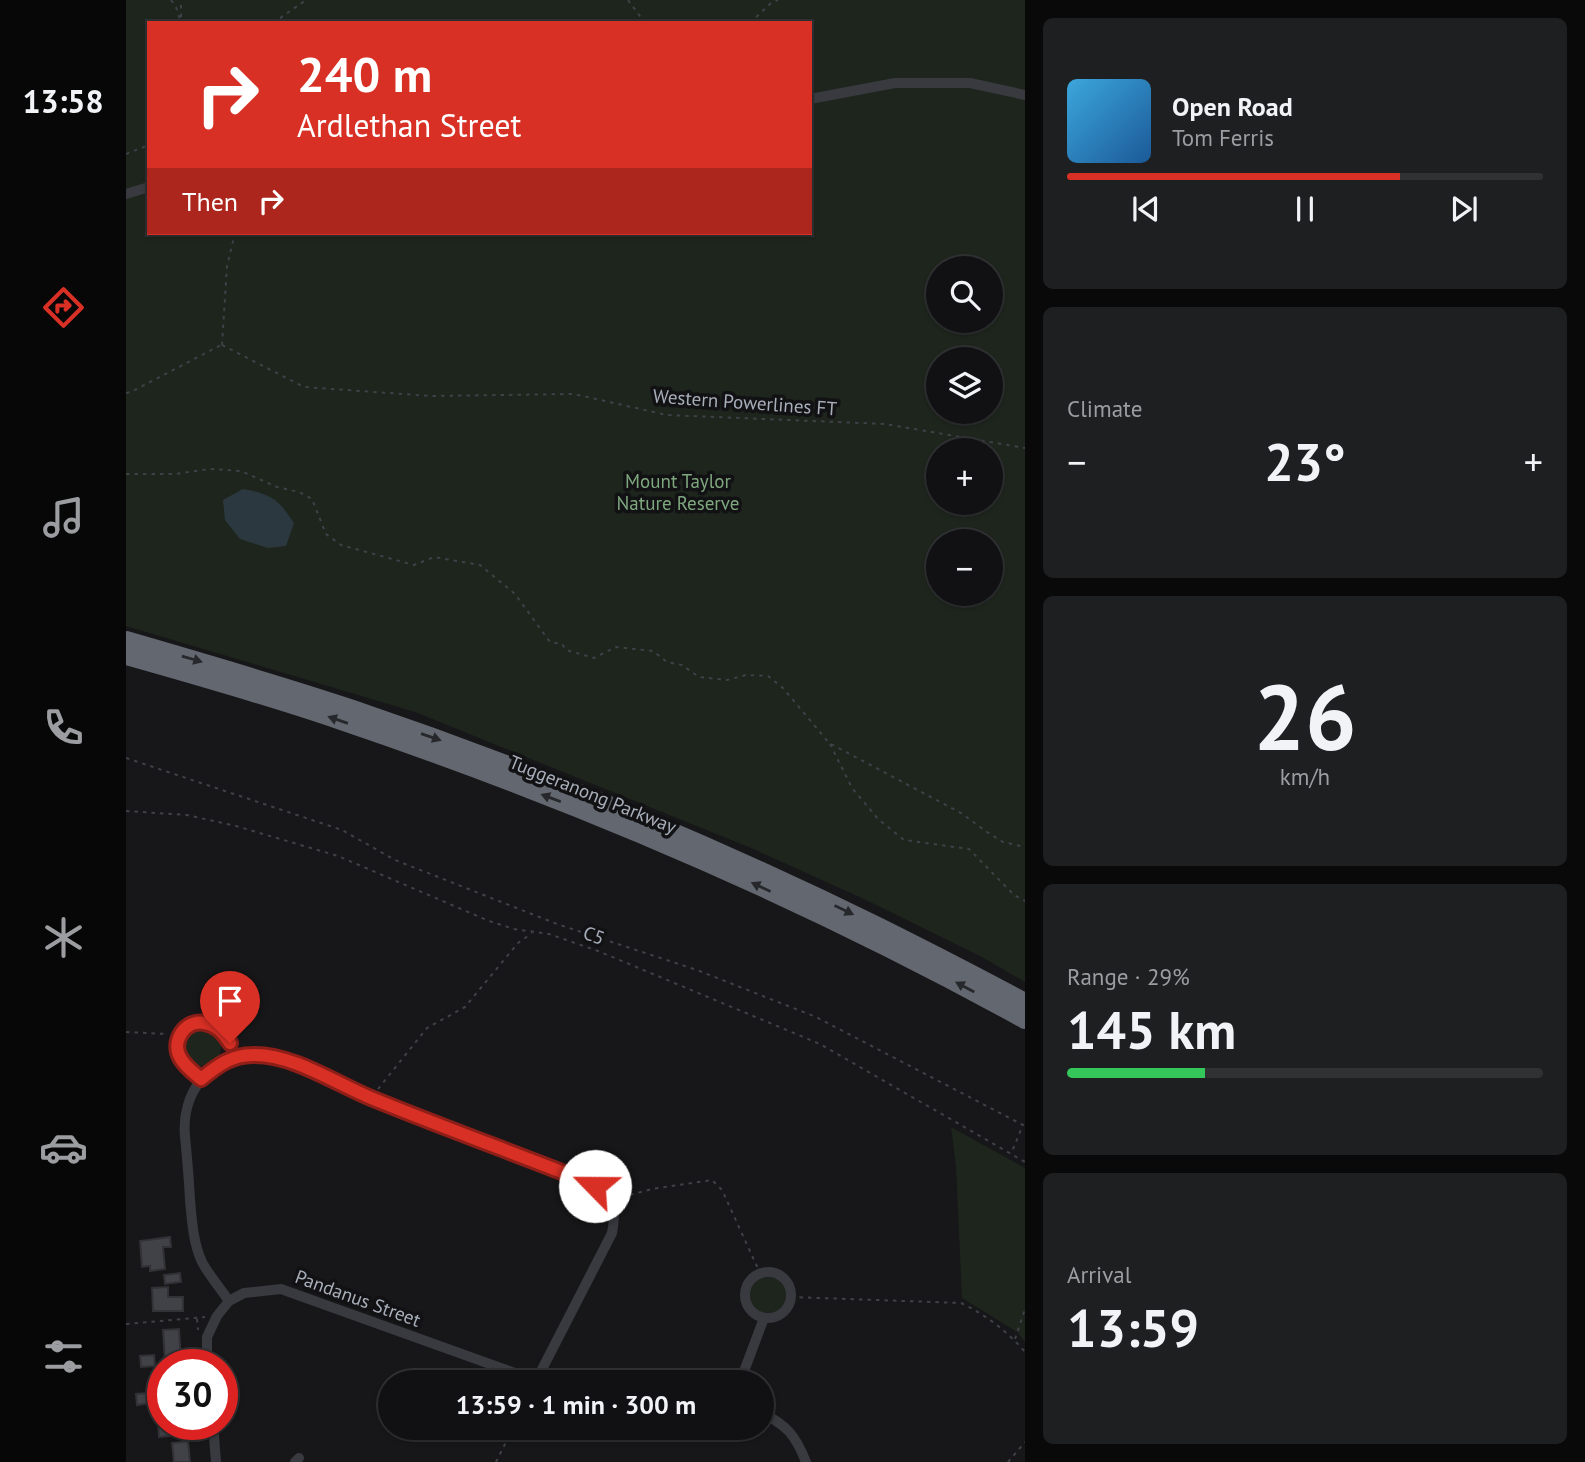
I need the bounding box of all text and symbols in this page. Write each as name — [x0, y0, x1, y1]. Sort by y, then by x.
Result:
text: 240 m — [297, 42, 432, 106]
icon: right — [182, 49, 273, 140]
text: 13:58 — [22, 80, 104, 122]
text: Open Road — [1172, 90, 1293, 123]
text: Ardlethan Street — [297, 104, 521, 146]
text: Tom Ferris — [1172, 123, 1274, 152]
icon: right — [252, 182, 290, 220]
text: Then — [182, 185, 238, 218]
icon: previous — [1127, 190, 1165, 228]
icon: pause — [1286, 190, 1324, 228]
icon: next — [1445, 190, 1483, 228]
map controls — [926, 256, 1003, 606]
button: search — [926, 256, 1003, 333]
icon: directions — [39, 283, 88, 332]
button: layers — [926, 347, 1003, 424]
street label: Western Powerlines FT — [652, 384, 838, 420]
text: Climate — [1067, 394, 1142, 423]
text: 23° — [1264, 428, 1346, 495]
text: − — [1067, 437, 1086, 486]
text: + — [1524, 437, 1543, 486]
button: + — [926, 438, 1003, 515]
park label: Mount Taylor Nature Reserve — [617, 469, 739, 515]
icon: music — [39, 493, 88, 542]
button: − — [926, 529, 1003, 606]
one-way arrow — [181, 654, 202, 664]
text: 26 — [1253, 657, 1357, 775]
icon: phone — [39, 703, 88, 752]
one-way arrow — [327, 714, 348, 725]
one-way arrow — [421, 732, 442, 743]
street label: Tuggeranong Parkway — [506, 750, 680, 839]
text: km/h — [1280, 762, 1330, 791]
one-way arrow — [541, 793, 562, 804]
one-way arrow — [751, 881, 771, 893]
one-way arrow — [834, 904, 854, 915]
icon: climate — [39, 913, 88, 962]
street label: C5 — [580, 920, 608, 950]
text: Range · 29% — [1067, 962, 1190, 991]
pin — [200, 971, 260, 1043]
icon: arrive — [211, 982, 249, 1020]
one-way arrow — [955, 982, 975, 993]
text: 145 km — [1067, 996, 1236, 1063]
icon: car — [39, 1123, 88, 1172]
position arrow — [558, 1149, 632, 1223]
text: Arrival — [1067, 1260, 1131, 1289]
street label: Pandanus Street — [292, 1264, 424, 1332]
text: 13:59 — [1067, 1294, 1199, 1361]
icon: filters — [39, 1332, 88, 1381]
speed limit sign: 30 — [147, 1349, 238, 1440]
text: 13:59 · 1 min · 300 m — [456, 1388, 696, 1421]

